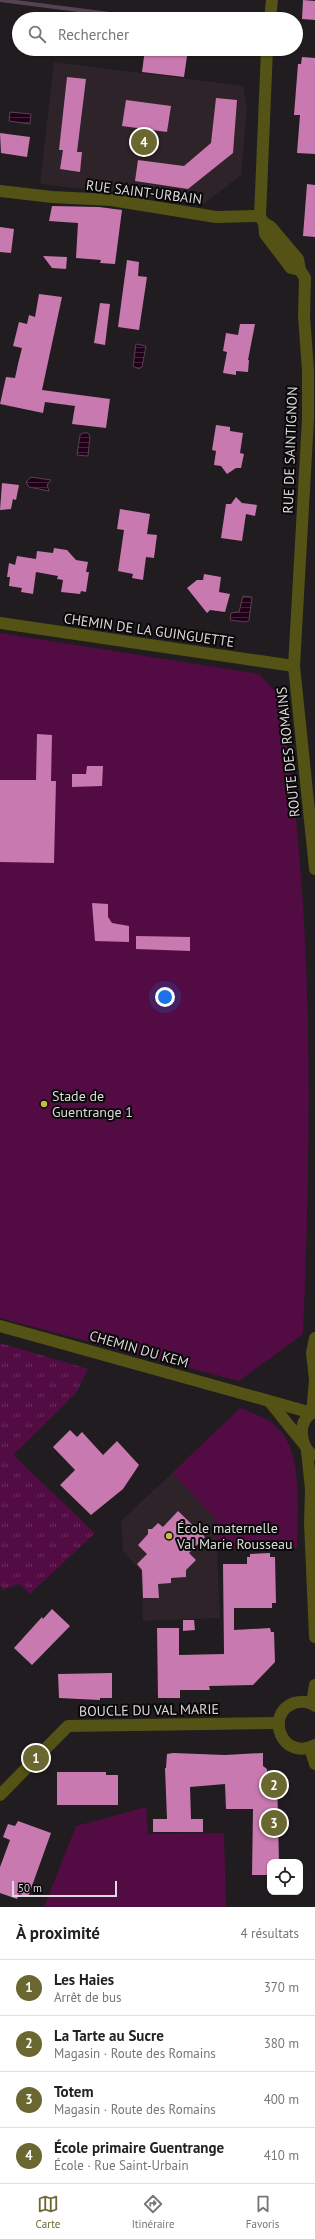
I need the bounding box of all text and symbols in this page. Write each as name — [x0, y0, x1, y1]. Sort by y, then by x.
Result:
search box — [12, 12, 303, 56]
icon: search — [26, 23, 48, 45]
text: Rechercher — [58, 25, 129, 44]
pin: 4 — [131, 127, 157, 157]
street label: RUE SAINT-URBAIN — [85, 176, 203, 208]
street label: RUE DE SAINTIGNON — [279, 386, 301, 514]
street label: CHEMIN DE LA GUINGUETTE — [63, 609, 235, 651]
street label: ROUTE DES ROMAINS — [272, 686, 304, 818]
your location — [155, 987, 175, 1007]
place label: Stade de Guentrange 1 — [52, 1087, 133, 1121]
marker: Stade de Guentrange 1 — [39, 1099, 49, 1109]
street label: CHEMIN DU KEM — [87, 1326, 191, 1372]
place label: École maternelle Val Marie Rousseau — [176, 1519, 293, 1553]
marker: École maternelle Val Marie Rousseau — [164, 1531, 174, 1541]
street label: BOUCLE DU VAL MARIE — [79, 1700, 219, 1720]
pin: 1 — [23, 1743, 49, 1773]
pin: 2 — [261, 1770, 287, 1800]
pin: 3 — [261, 1808, 287, 1838]
map controls — [267, 1859, 303, 1895]
button: locate — [267, 1859, 303, 1895]
scale bar — [12, 1879, 117, 1898]
text: 50 m — [18, 1881, 42, 1895]
text: À proximité — [16, 1922, 100, 1944]
text: 4 résultats — [240, 1925, 299, 1942]
text: Les Haies — [54, 1970, 114, 1989]
text: 1 — [25, 1979, 33, 1996]
text: 370 m — [264, 1979, 299, 1996]
text: Arrêt de bus — [54, 1989, 122, 2006]
text: La Tarte au Sucre — [54, 2026, 164, 2045]
text: 2 — [25, 2035, 33, 2052]
text: 380 m — [264, 2035, 299, 2052]
text: Magasin · Route des Romains — [54, 2045, 216, 2062]
text: Totem — [54, 2082, 94, 2101]
text: 3 — [25, 2091, 33, 2108]
text: 400 m — [264, 2091, 299, 2108]
text: Magasin · Route des Romains — [54, 2101, 216, 2118]
text: École primaire Guentrange — [54, 2138, 224, 2157]
text: 4 — [25, 2147, 33, 2164]
text: 410 m — [264, 2147, 299, 2164]
text: École · Rue Saint-Urbain — [54, 2157, 189, 2174]
tab: Carte — [36, 2193, 60, 2231]
tab: Itinéraire — [132, 2193, 175, 2231]
tab: Favoris — [246, 2193, 279, 2231]

